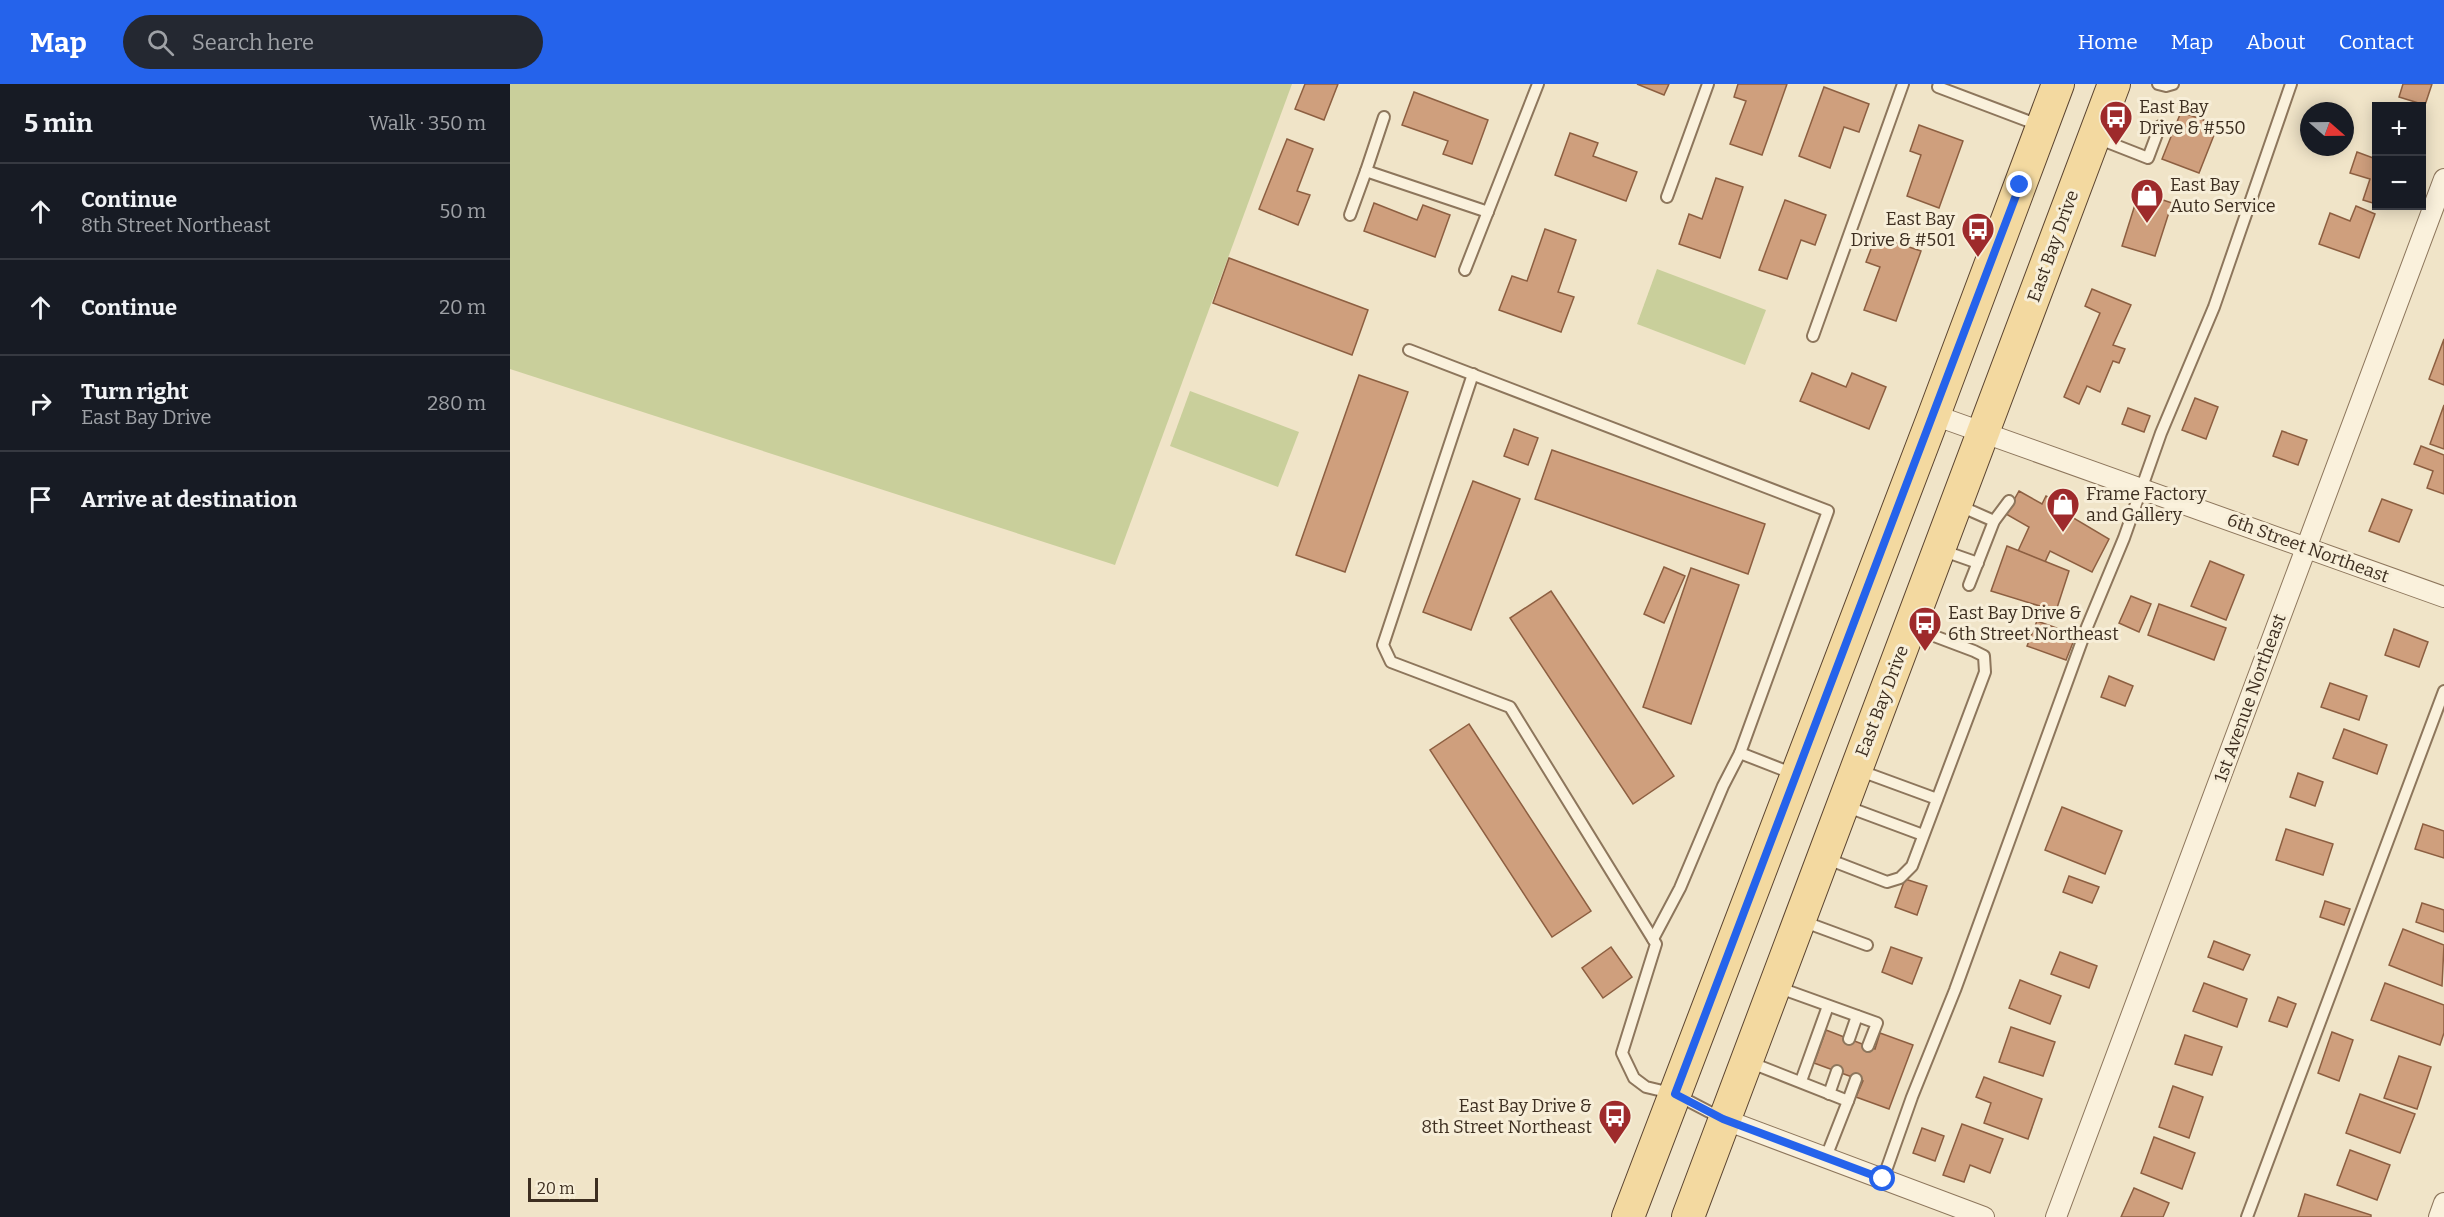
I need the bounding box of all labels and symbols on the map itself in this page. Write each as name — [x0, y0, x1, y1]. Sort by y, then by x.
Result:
place label: East Bay Drive & #550 — [2139, 96, 2246, 139]
bus stop icon: East Bay Drive & #550 — [2098, 99, 2134, 146]
north arrow — [2300, 102, 2354, 156]
route end — [2006, 171, 2032, 197]
place label: East Bay Auto Service — [2170, 174, 2276, 217]
shop icon: East Bay Auto Service — [2129, 177, 2165, 224]
street label: East Bay Drive — [2023, 187, 2083, 305]
place label: East Bay Drive & #501 — [1851, 208, 1956, 251]
bus stop icon: East Bay Drive & #501 — [1960, 211, 1996, 258]
place label: Frame Factory and Gallery — [2086, 483, 2207, 526]
shop icon: Frame Factory and Gallery — [2045, 486, 2081, 533]
street label: 6th Street Northeast — [2224, 508, 2392, 588]
place label: East Bay Drive & 6th Street Northeast — [1948, 602, 2119, 645]
bus stop icon: East Bay Drive & 6th Street Northeast — [1907, 605, 1943, 652]
street label: 1st Avenue Northeast — [2209, 610, 2291, 785]
street label: East Bay Drive — [1851, 642, 1913, 760]
place label: East Bay Drive & 8th Street Northeast — [1421, 1095, 1592, 1138]
bus stop icon: East Bay Drive & 8th Street Northeast — [1597, 1098, 1633, 1145]
route start — [1869, 1165, 1895, 1191]
scale bar — [528, 1175, 598, 1202]

